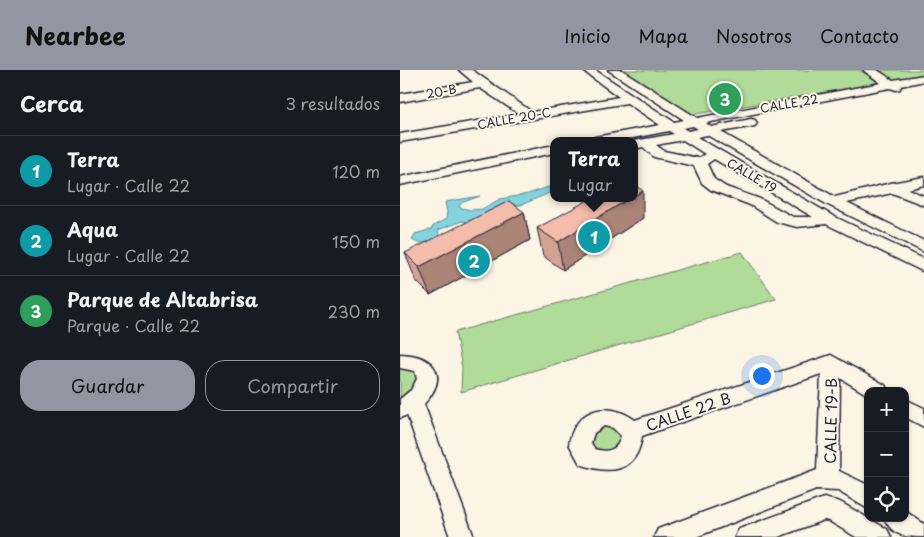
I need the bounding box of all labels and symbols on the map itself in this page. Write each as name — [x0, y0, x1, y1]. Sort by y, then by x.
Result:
street label: 20-B — [424, 79, 458, 103]
pin: 3 — [709, 80, 741, 118]
street label: CALLE 22 — [759, 89, 820, 117]
street label: CALLE 20-C — [476, 103, 552, 133]
street label: CALLE 19 — [724, 153, 780, 197]
pin: 1 — [578, 218, 610, 256]
pin: 2 — [458, 242, 490, 280]
your location — [749, 363, 775, 389]
street label: CALLE 19-B — [818, 378, 842, 464]
street label: CALLE 22 B — [642, 386, 734, 436]

